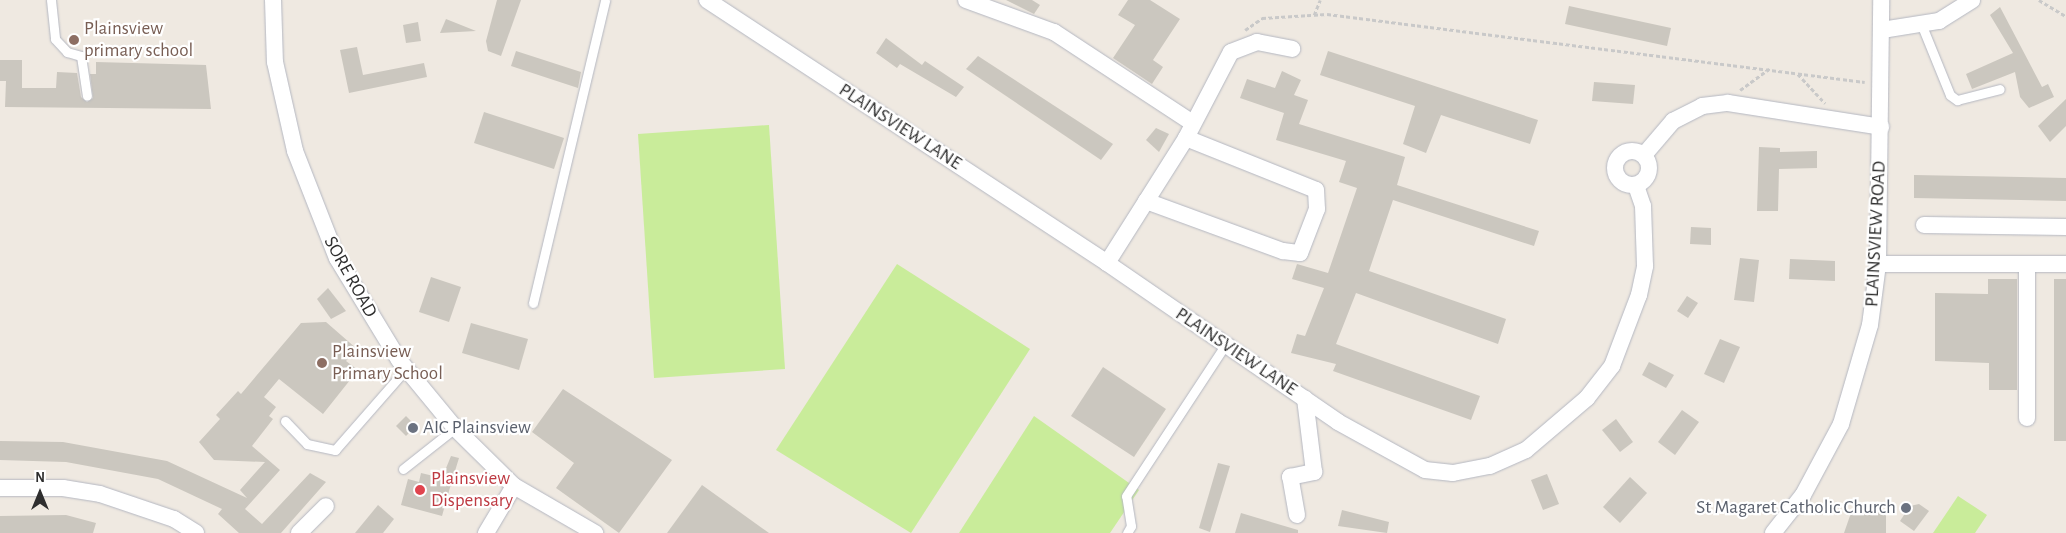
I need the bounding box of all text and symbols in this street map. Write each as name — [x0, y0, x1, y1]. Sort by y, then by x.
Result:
place label: Plainsview primary school — [84, 18, 193, 62]
marker: Plainsview primary school — [68, 34, 80, 46]
street label: PLAINSVIEW LANE — [834, 79, 966, 175]
street label: PLAINSVIEW ROAD — [1861, 160, 1891, 308]
street label: SORE ROAD — [318, 232, 382, 322]
street label: PLAINSVIEW LANE — [1171, 303, 1301, 401]
place label: Plainsview Primary School — [332, 341, 443, 385]
marker: Plainsview Primary School — [316, 357, 328, 369]
place label: AIC Plainsview — [423, 417, 531, 439]
marker: AIC Plainsview — [407, 422, 419, 434]
north arrow — [15, 468, 65, 518]
place label: Plainsview Dispensary — [431, 468, 513, 512]
text: N — [35, 471, 45, 485]
marker: Plainsview Dispensary — [413, 483, 427, 497]
place label: St Magaret Catholic Church — [1696, 497, 1896, 519]
marker: St Magaret Catholic Church — [1900, 502, 1912, 514]

